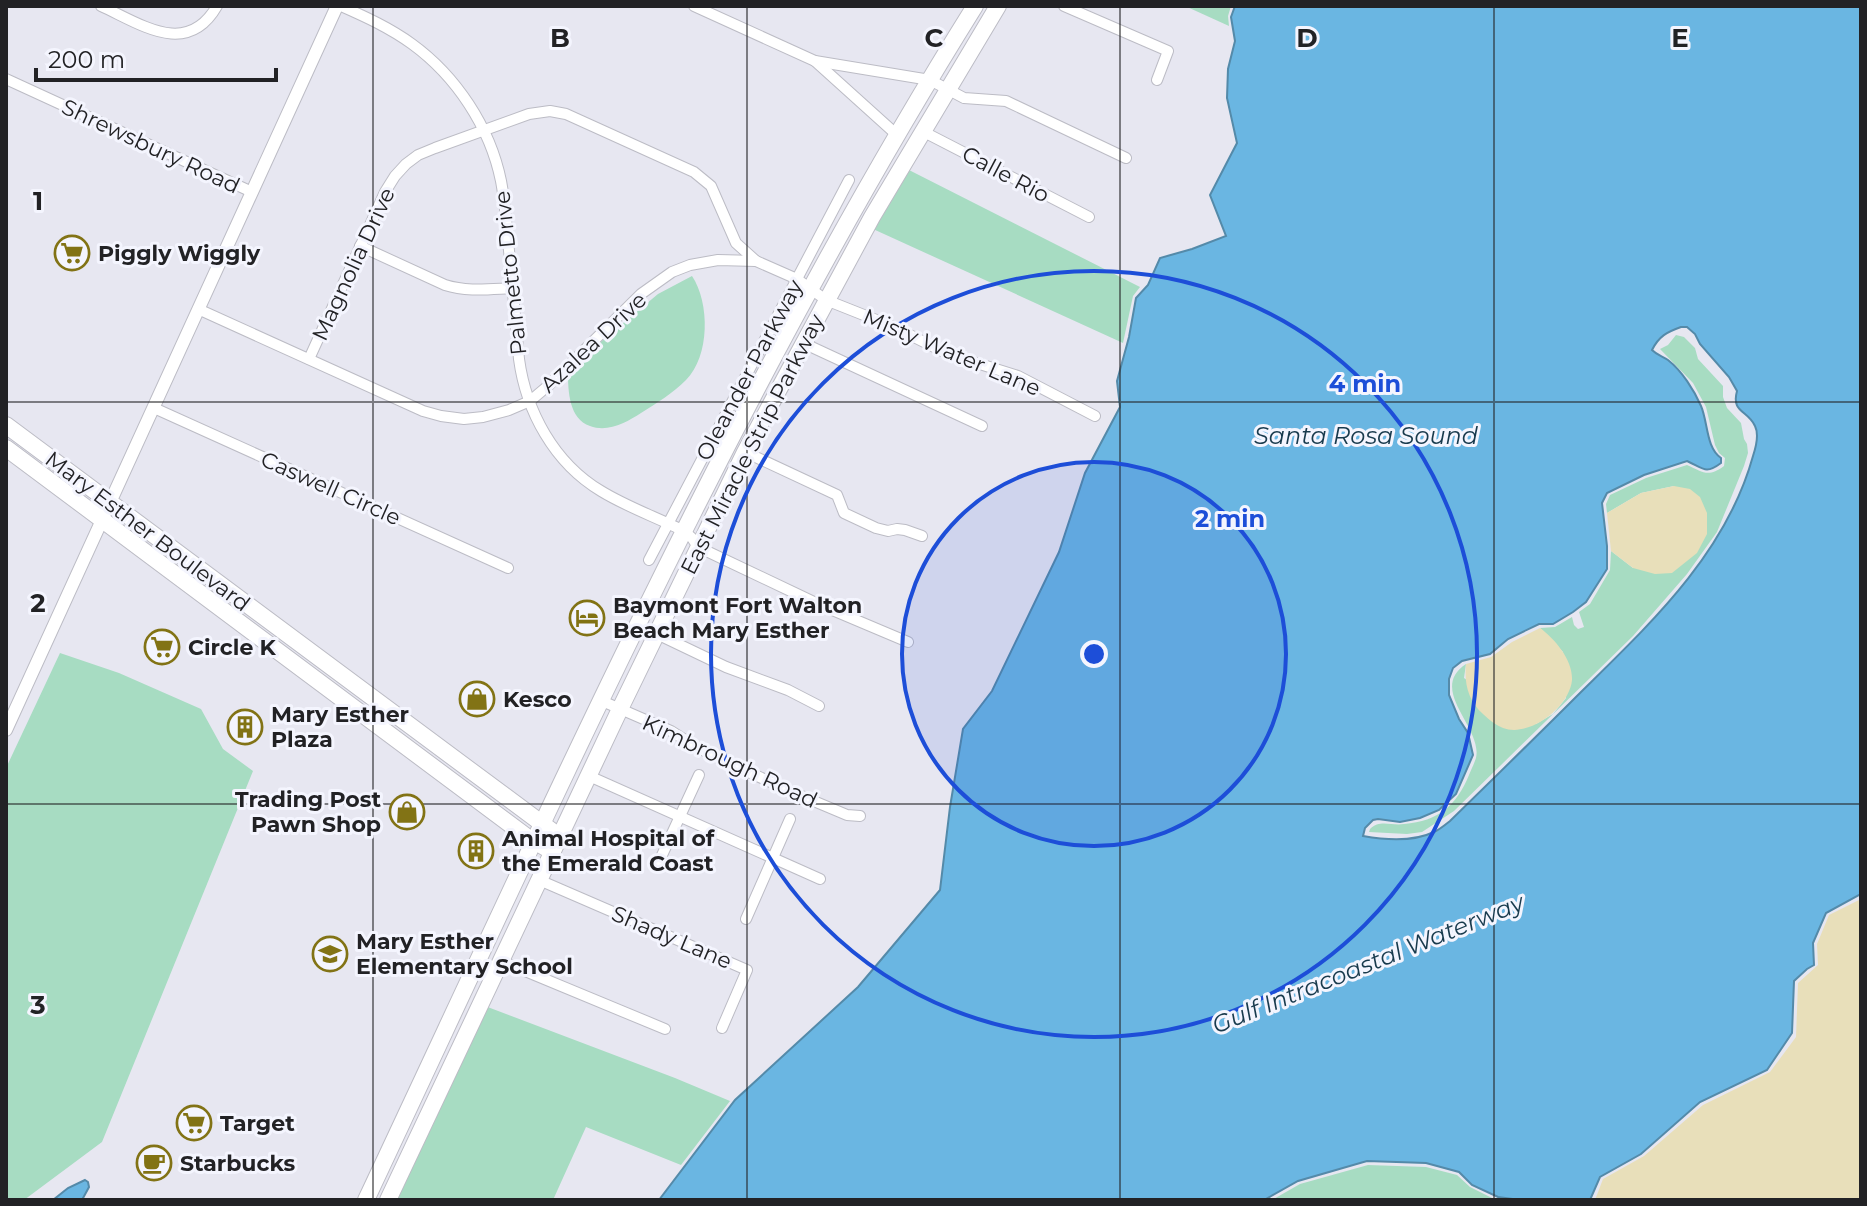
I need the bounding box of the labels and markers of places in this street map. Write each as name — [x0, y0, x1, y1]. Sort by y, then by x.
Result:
supermarket icon: Piggly Wiggly — [53, 234, 91, 272]
place label: Piggly Wiggly — [98, 240, 261, 267]
place label: Baymont Fort Walton Beach Mary Esther — [613, 592, 862, 644]
hotel icon: Baymont Fort Walton Beach Mary Esther — [568, 599, 606, 637]
supermarket icon: Circle K — [143, 628, 181, 666]
place label: Circle K — [188, 634, 276, 661]
centre of rings — [1080, 640, 1108, 668]
shop icon: Kesco — [458, 680, 496, 718]
place label: Kesco — [503, 686, 572, 713]
place label: Mary Esther Plaza — [271, 701, 409, 753]
building icon: Mary Esther Plaza — [226, 708, 264, 746]
place label: Trading Post Pawn Shop — [235, 786, 381, 838]
shop icon: Trading Post Pawn Shop — [388, 793, 426, 831]
place label: Animal Hospital of the Emerald Coast — [501, 825, 716, 877]
building icon: Animal Hospital of the Emerald Coast — [457, 832, 495, 870]
place label: Mary Esther Elementary School — [356, 928, 573, 980]
school or university icon: Mary Esther Elementary School — [311, 935, 349, 973]
supermarket icon: Target — [175, 1104, 213, 1142]
place label: Target — [220, 1110, 295, 1137]
cafe icon: Starbucks — [135, 1144, 173, 1182]
place label: Starbucks — [180, 1150, 295, 1177]

